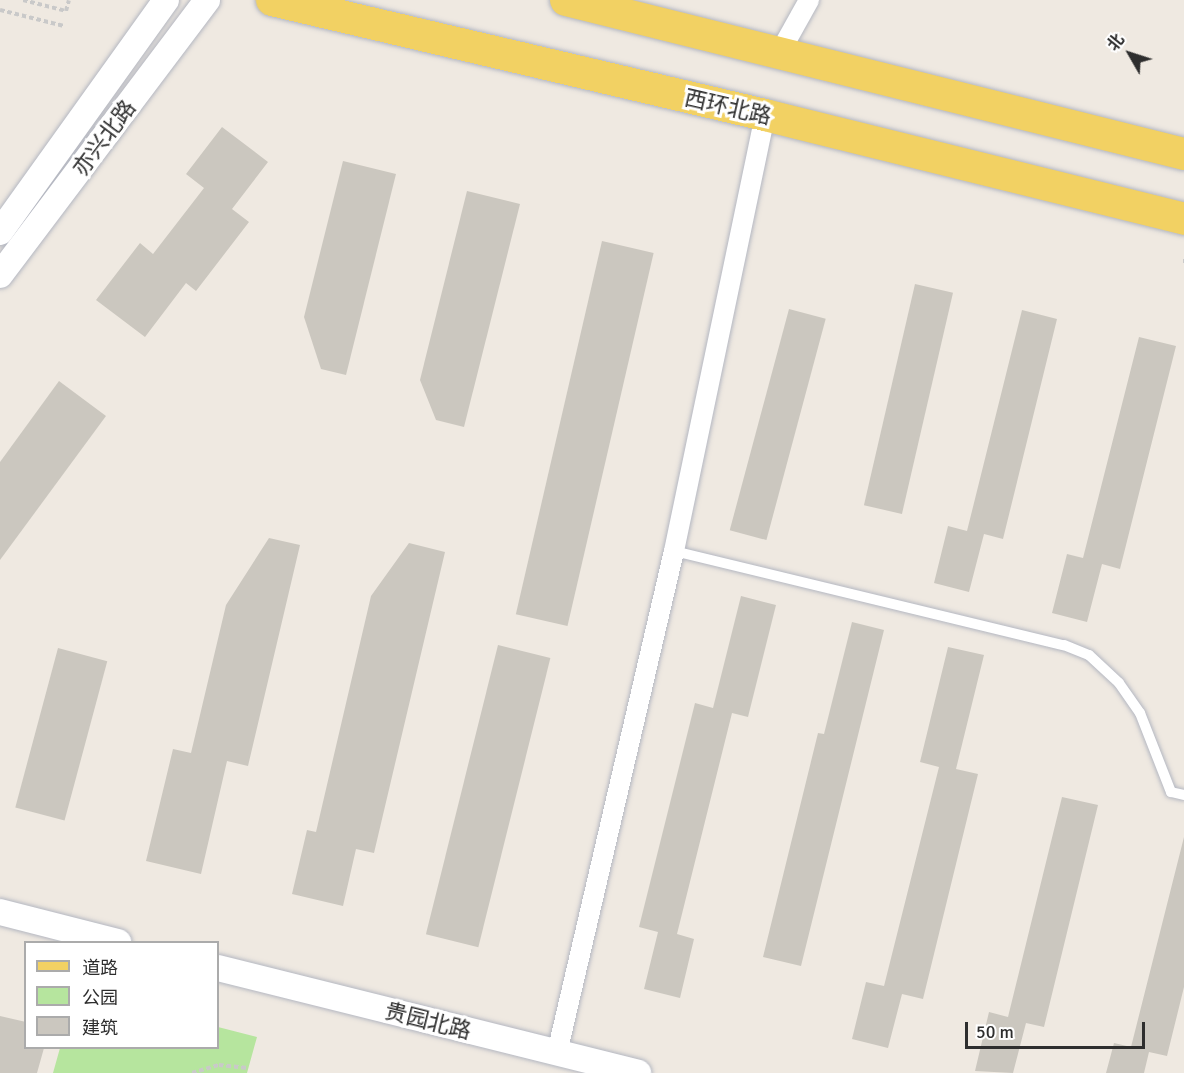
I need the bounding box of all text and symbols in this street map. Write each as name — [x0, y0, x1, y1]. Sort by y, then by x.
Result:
north arrow — [1100, 24, 1160, 84]
text: 北 — [1103, 30, 1129, 55]
street label: 西环北路 — [682, 84, 774, 130]
street label: 亦兴北路 — [67, 95, 141, 181]
legend — [24, 941, 219, 1049]
text: 道路 — [82, 957, 118, 979]
text: 公园 — [82, 987, 118, 1009]
street label: 贵园北路 — [382, 998, 474, 1044]
scale bar — [968, 1010, 1148, 1048]
text: 建筑 — [82, 1017, 118, 1039]
text: 50 m — [976, 1021, 1014, 1043]

